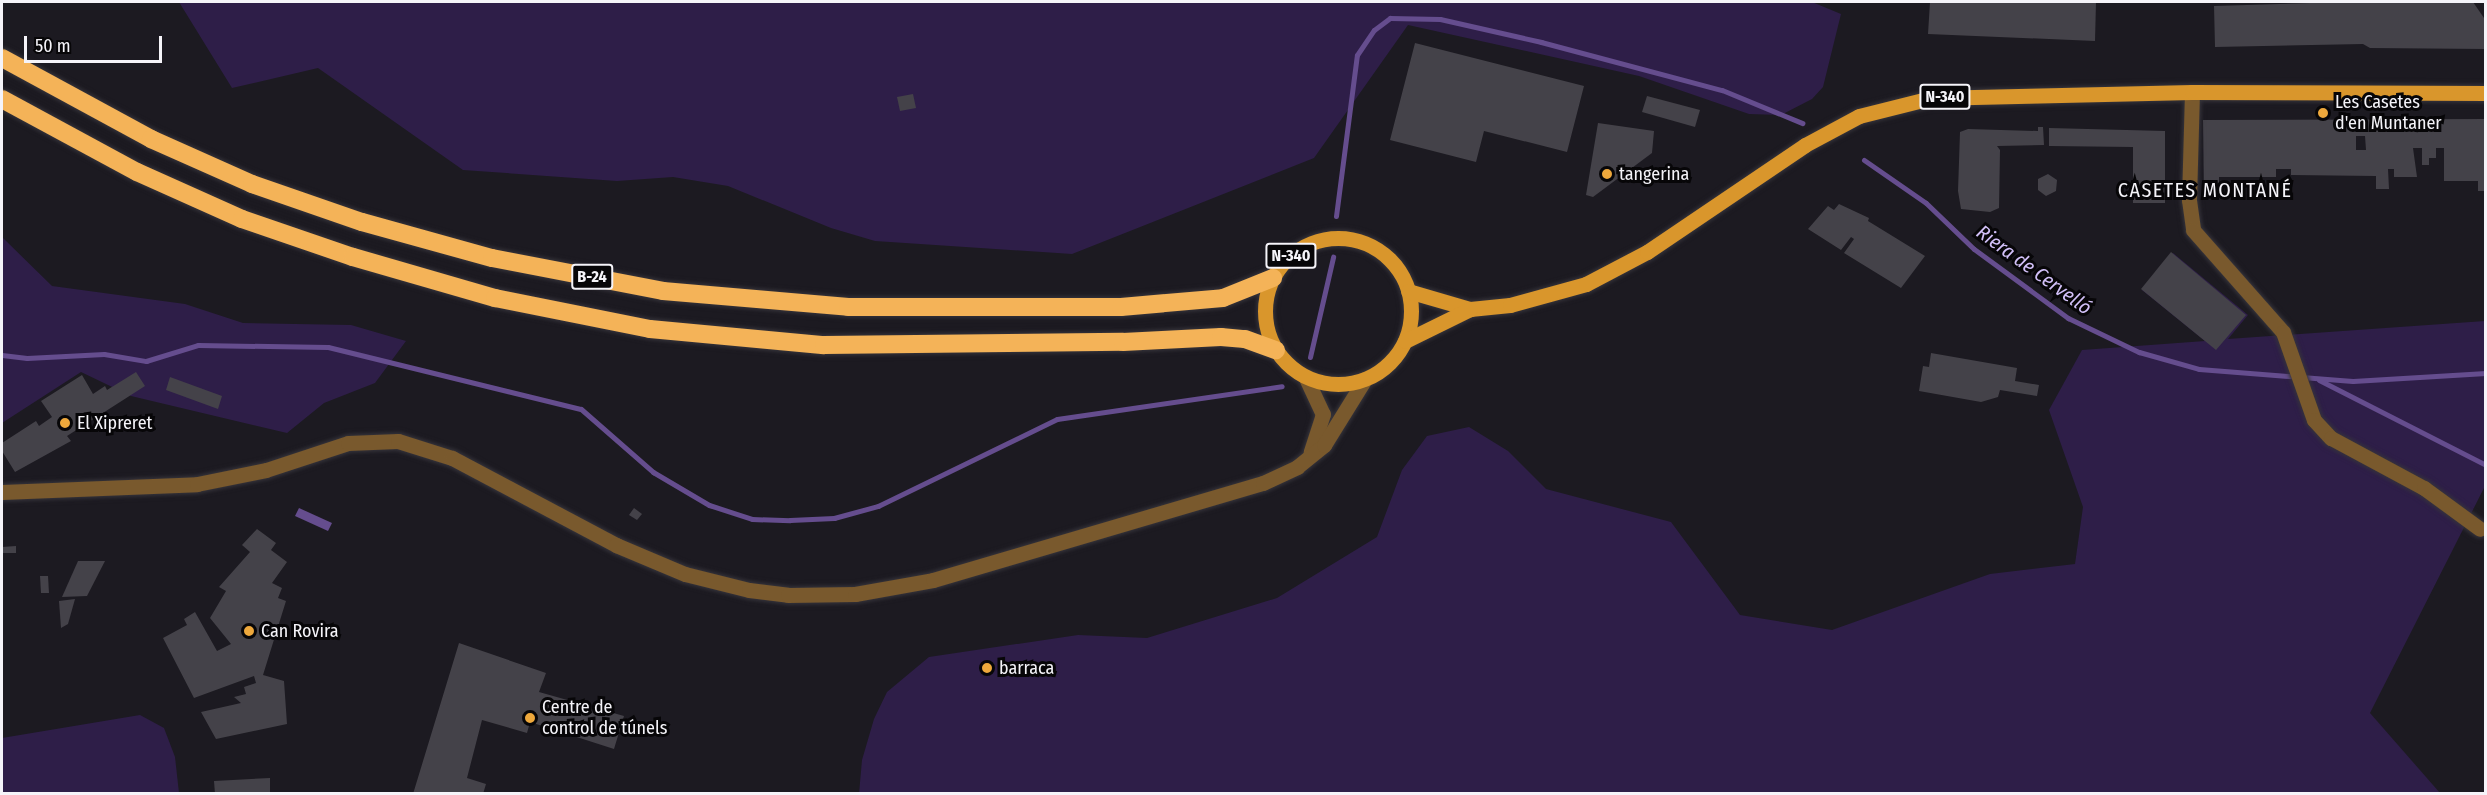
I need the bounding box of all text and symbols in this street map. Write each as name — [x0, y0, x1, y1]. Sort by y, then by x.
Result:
scale bar — [27, 24, 165, 62]
text: 50 m — [35, 35, 71, 57]
road number: N-340 — [1918, 84, 1972, 110]
place label: Les Casetes d'en Muntaner — [2335, 92, 2442, 134]
marker: Les Casetes d'en Muntaner — [2316, 106, 2330, 120]
place label: tangerina — [1619, 163, 1689, 185]
marker: tangerina — [1600, 167, 1614, 181]
district label: CASETES MONTANÉ — [2118, 178, 2292, 202]
water label: Riera de Cervelló — [1972, 220, 2096, 320]
road number: N-340 — [1264, 243, 1318, 269]
road number: B-24 — [571, 264, 613, 290]
place label: El Xipreret — [77, 412, 152, 434]
marker: El Xipreret — [58, 416, 72, 430]
place label: Can Rovira — [261, 620, 339, 642]
marker: Can Rovira — [242, 624, 256, 638]
place label: barraca — [999, 657, 1054, 679]
marker: barraca — [980, 661, 994, 675]
place label: Centre de control de túnels — [542, 697, 667, 740]
marker: Centre de control de túnels — [523, 711, 537, 725]

